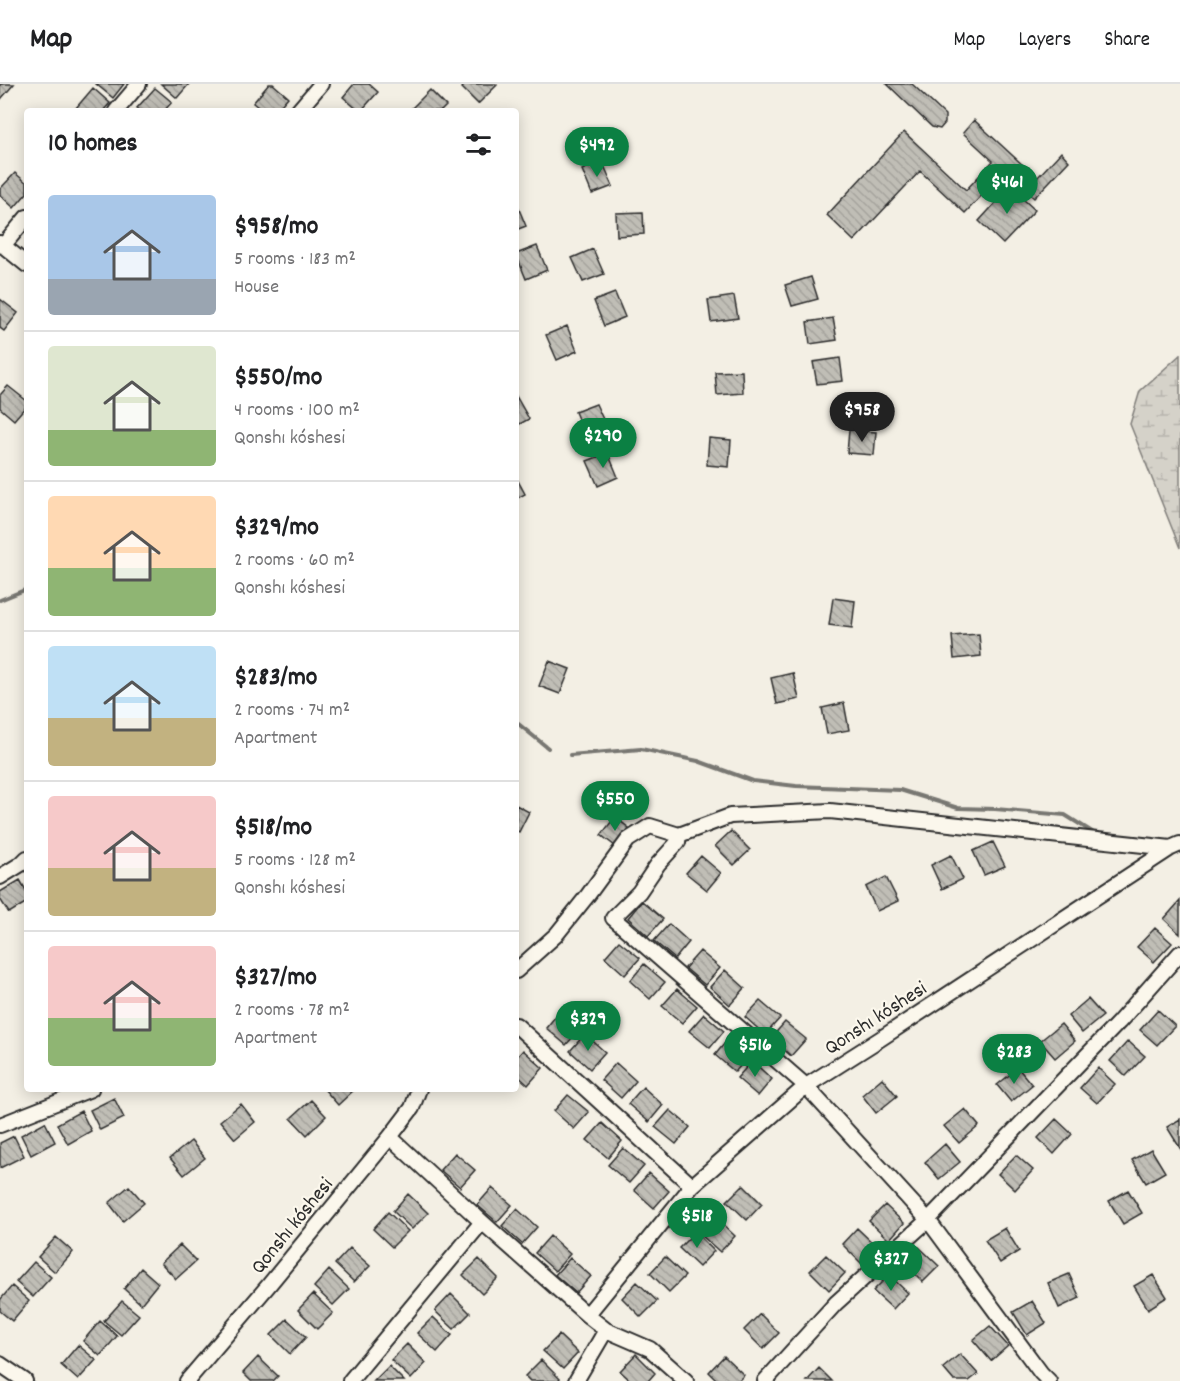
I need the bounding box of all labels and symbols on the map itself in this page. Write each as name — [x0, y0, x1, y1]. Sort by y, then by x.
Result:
pin: $492 — [561, 127, 633, 178]
pin: $461 — [971, 164, 1043, 215]
pin: $958 — [826, 392, 898, 443]
pin: $290 — [567, 418, 639, 469]
pin: $550 — [579, 781, 651, 832]
street label: Qonshı kóshesi — [820, 975, 934, 1064]
pin: $329 — [552, 1001, 624, 1052]
pin: $516 — [719, 1027, 791, 1078]
pin: $283 — [978, 1034, 1050, 1085]
street label: Qonshı kóshesi — [245, 1172, 342, 1282]
pin: $518 — [661, 1198, 733, 1249]
pin: $327 — [855, 1241, 927, 1292]

